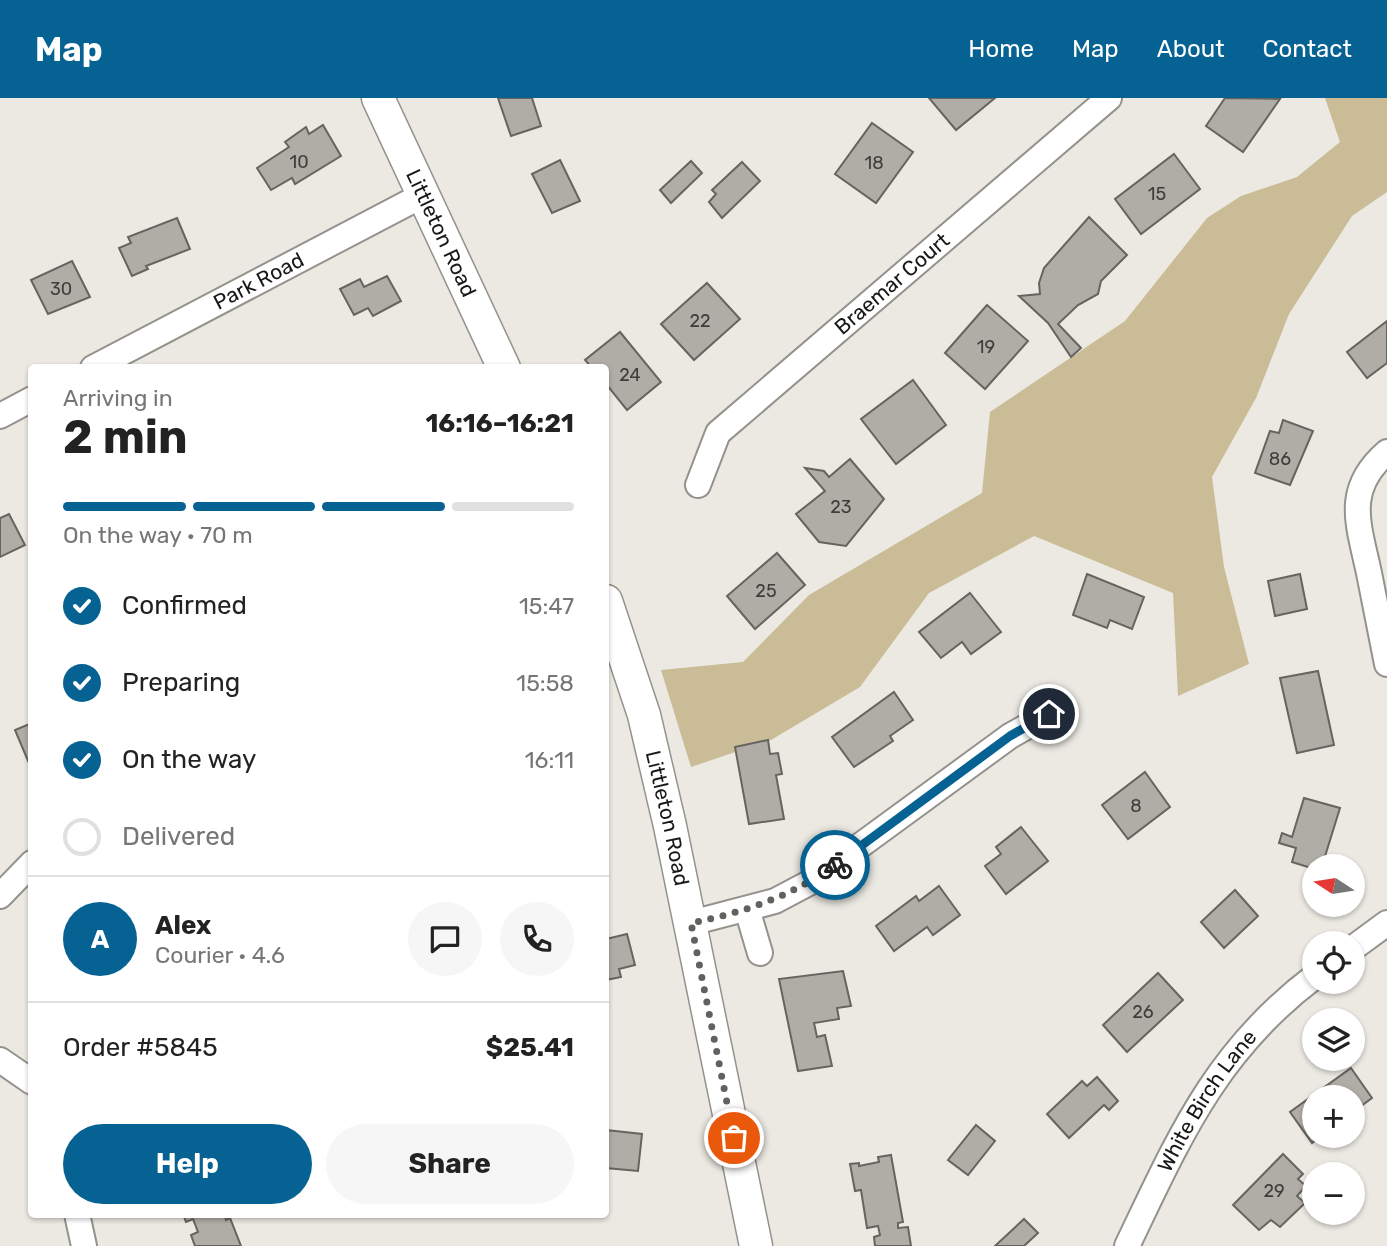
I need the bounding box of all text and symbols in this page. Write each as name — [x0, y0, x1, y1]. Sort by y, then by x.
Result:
text: Map — [35, 30, 103, 69]
text: Home — [968, 35, 1034, 63]
text: Map — [1072, 35, 1119, 63]
text: About — [1157, 35, 1225, 63]
text: Contact — [1263, 35, 1352, 63]
house number: 10 — [289, 151, 309, 173]
house number: 18 — [864, 152, 884, 174]
street label: Littleton Road — [401, 165, 482, 301]
house number: 15 — [1148, 183, 1166, 205]
street label: Braemar Court — [829, 227, 954, 339]
street label: Park Road — [209, 247, 308, 315]
house number: 30 — [50, 278, 72, 300]
house number: 22 — [689, 310, 711, 332]
house number: 19 — [977, 336, 995, 358]
house number: 24 — [619, 364, 641, 386]
text: Arriving in — [63, 384, 173, 412]
text: 16:16–16:21 — [425, 408, 574, 439]
text: 2 min — [63, 410, 188, 465]
house number: 86 — [1269, 448, 1291, 470]
house number: 23 — [830, 496, 852, 518]
text: On the way · 70 m — [63, 521, 253, 549]
house number: 25 — [755, 580, 777, 602]
icon: check — [63, 587, 101, 625]
text: Confirmed — [122, 590, 247, 621]
text: 15:47 — [519, 592, 574, 620]
icon: check — [63, 664, 101, 702]
text: Preparing — [122, 667, 240, 698]
text: 15:58 — [516, 669, 574, 697]
pin — [1019, 684, 1079, 744]
icon: home — [1030, 695, 1068, 733]
icon: check — [63, 741, 101, 779]
text: On the way — [122, 744, 256, 775]
text: 16:11 — [525, 746, 574, 774]
street label: Littleton Road — [641, 748, 695, 888]
house number: 8 — [1130, 795, 1142, 817]
text: Delivered — [122, 821, 235, 852]
courier — [800, 830, 870, 900]
icon: bike — [816, 846, 854, 884]
north arrow — [1302, 854, 1365, 917]
map controls — [1302, 854, 1365, 1225]
button: chat — [408, 902, 482, 976]
button: phone — [500, 902, 574, 976]
text: Alex — [155, 910, 211, 941]
text: A — [91, 924, 109, 955]
button: locate — [1302, 931, 1365, 994]
text: Courier · 4.6 — [155, 941, 285, 969]
house number: 26 — [1132, 1001, 1154, 1023]
button: layers — [1302, 1008, 1365, 1071]
street label: White Birch Lane — [1152, 1024, 1261, 1176]
text: Order #5845 — [63, 1032, 218, 1063]
text: $25.41 — [486, 1032, 574, 1063]
button: + — [1302, 1085, 1365, 1148]
pin — [704, 1108, 764, 1168]
icon: bag — [715, 1119, 753, 1157]
button: Help — [63, 1124, 312, 1204]
button: Share — [326, 1124, 574, 1204]
button: − — [1302, 1162, 1365, 1225]
house number: 29 — [1263, 1180, 1285, 1202]

